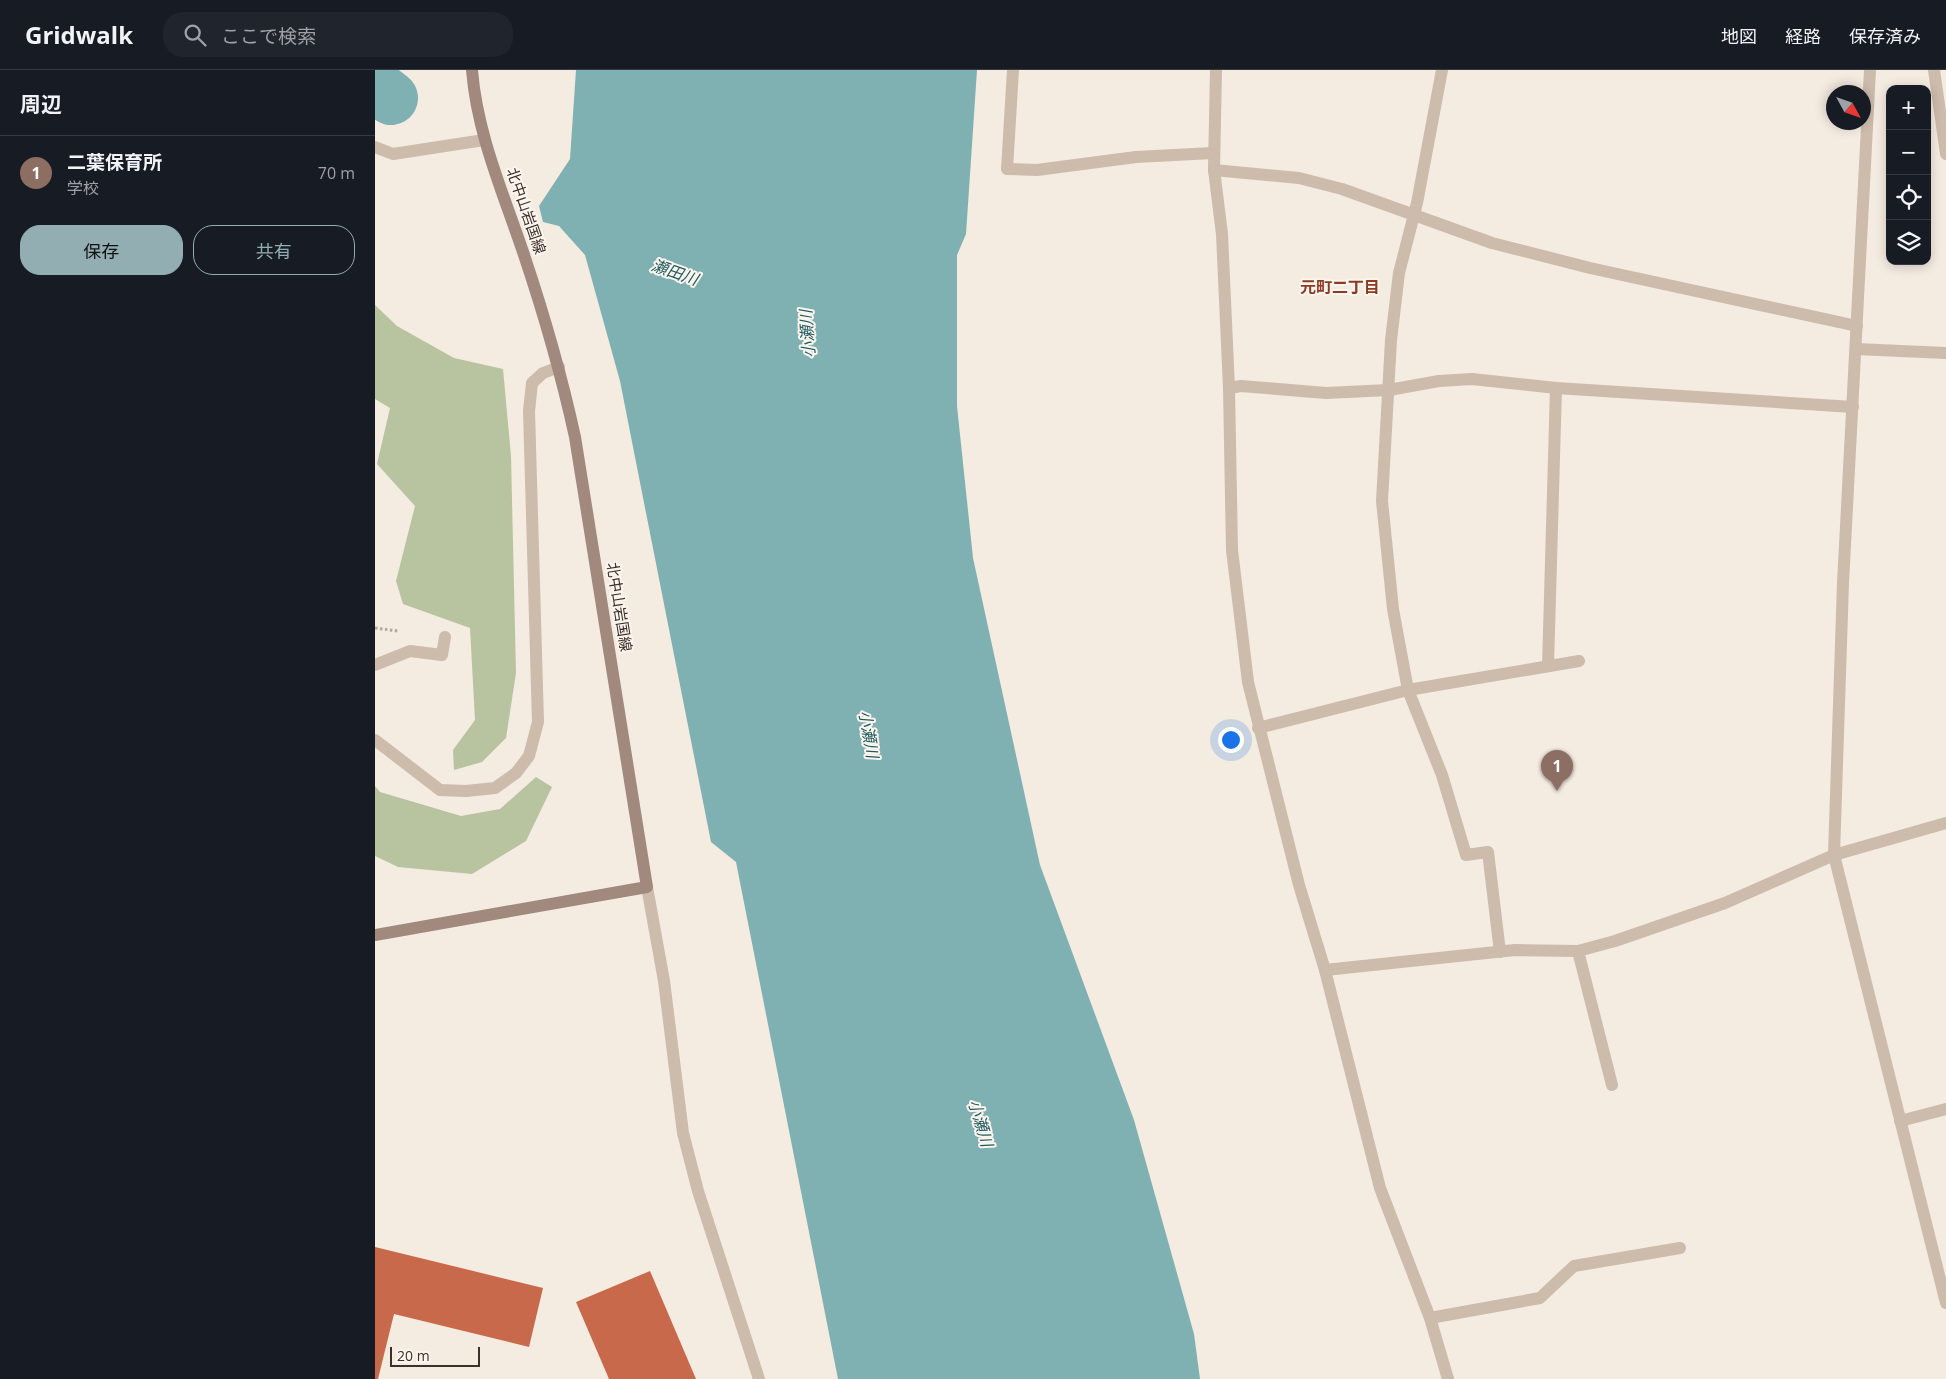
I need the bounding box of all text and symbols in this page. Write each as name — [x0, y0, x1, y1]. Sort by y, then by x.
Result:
search box — [163, 12, 513, 57]
text: Gridwalk — [25, 18, 133, 51]
icon: search — [181, 21, 209, 49]
text: ここで検索 — [221, 23, 316, 49]
text: 地図 — [1721, 24, 1757, 48]
text: 経路 — [1785, 24, 1821, 48]
text: 保存済み — [1849, 24, 1921, 48]
north arrow — [1826, 85, 1871, 130]
map controls — [1886, 85, 1931, 265]
button: + — [1886, 85, 1931, 130]
text: 周辺 — [20, 90, 62, 118]
button: − — [1886, 130, 1931, 175]
text: 二葉保育所 — [67, 149, 162, 175]
text: 1 — [31, 162, 41, 184]
text: 70 m — [318, 162, 355, 184]
street label: 北中山岩国線 — [503, 165, 551, 256]
button: locate — [1886, 175, 1931, 220]
text: 学校 — [67, 177, 99, 199]
button: layers — [1886, 220, 1931, 265]
button: 保存 — [20, 225, 183, 275]
button: 共有 — [193, 225, 355, 275]
water label: 瀬田川 — [649, 254, 703, 291]
district label: 元町二丁目 — [1300, 276, 1380, 298]
water label: 小瀬川 — [794, 307, 820, 359]
street label: 北中山岩国線 — [603, 561, 637, 653]
water label: 小瀬川 — [854, 708, 884, 762]
your location — [1218, 727, 1244, 753]
pin: 1 — [1541, 750, 1573, 791]
water label: 小瀬川 — [963, 1097, 999, 1151]
scale bar — [390, 1344, 480, 1367]
text: 20 m — [397, 1346, 430, 1365]

